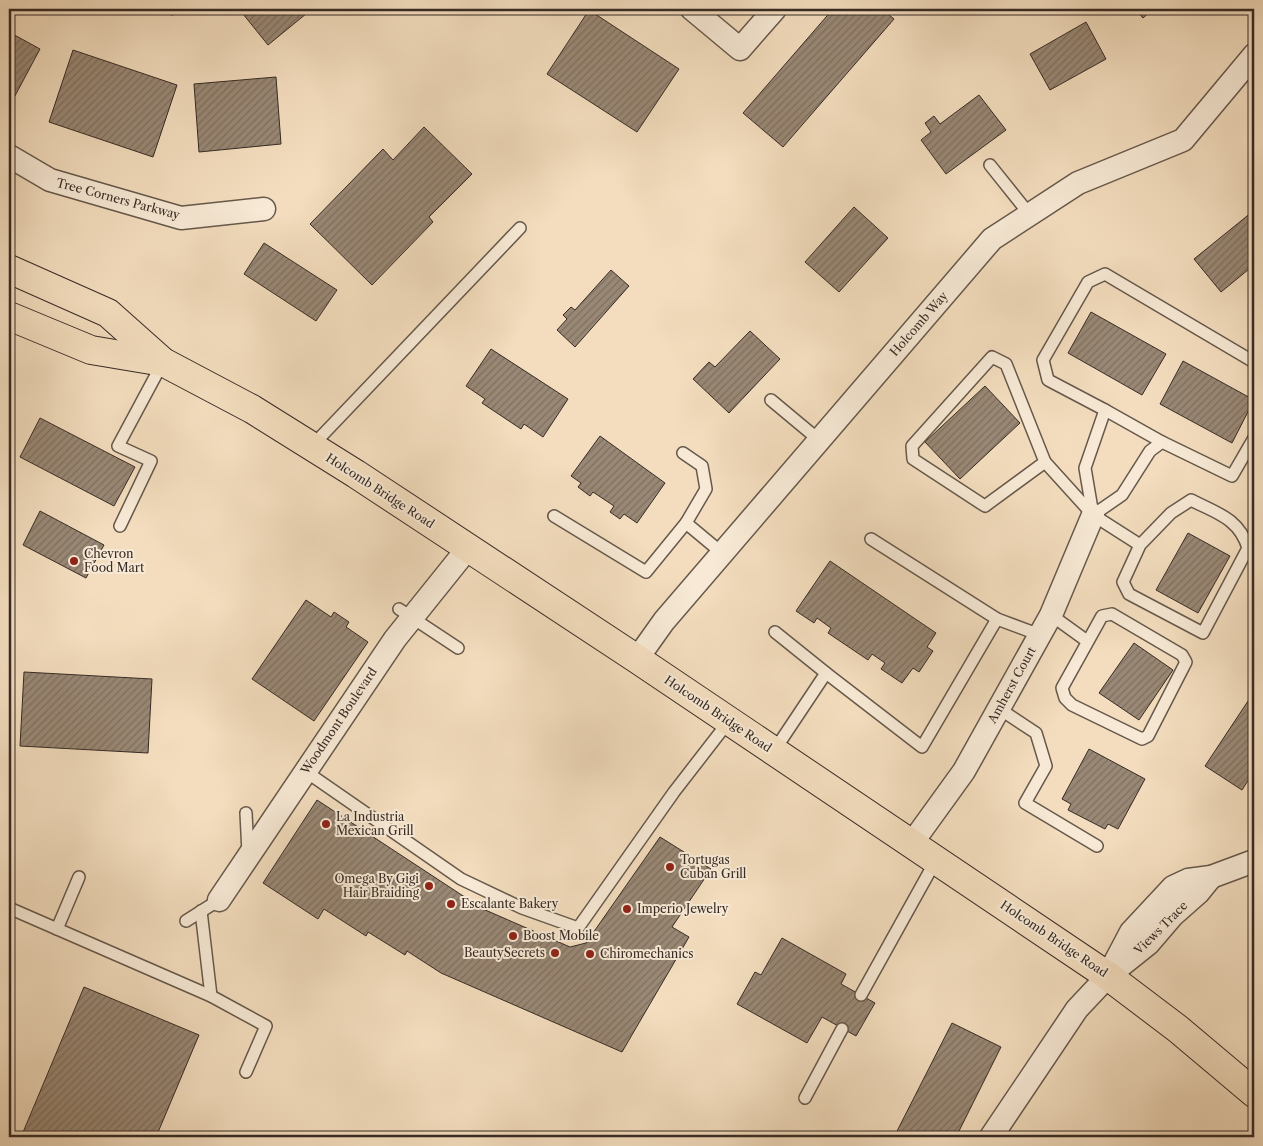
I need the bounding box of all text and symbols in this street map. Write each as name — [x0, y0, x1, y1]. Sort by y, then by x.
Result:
street label: Tree Corners Parkway — [55, 175, 182, 222]
street label: Holcomb Way — [887, 288, 951, 359]
street label: Holcomb Bridge Road — [323, 450, 438, 532]
place label: Chevron Food Mart — [84, 546, 145, 575]
marker: Chevron Food Mart — [68, 555, 80, 567]
street label: Amherst Court — [984, 643, 1039, 727]
street label: Woodmont Boulevard — [297, 664, 380, 778]
street label: Holcomb Bridge Road — [662, 672, 775, 756]
place label: La Industria Mexican Grill — [336, 809, 414, 838]
marker: La Industria Mexican Grill — [320, 818, 332, 830]
place label: Tortugas Cuban Grill — [680, 852, 747, 881]
marker: Tortugas Cuban Grill — [664, 861, 676, 873]
place label: Omega By Gigi Hair Braiding — [334, 871, 420, 900]
marker: Omega By Gigi Hair Braiding — [423, 880, 435, 892]
place label: Escalante Bakery — [461, 896, 559, 911]
street label: Holcomb Bridge Road — [998, 897, 1111, 981]
marker: Escalante Bakery — [445, 898, 457, 910]
street label: Views Trace — [1130, 898, 1191, 958]
place label: Imperio Jewelry — [637, 901, 729, 916]
marker: Imperio Jewelry — [621, 903, 633, 915]
place label: Boost Mobile — [523, 928, 599, 943]
marker: Boost Mobile — [507, 930, 519, 942]
place label: BeautySecrets — [464, 945, 545, 960]
place label: Chiromechanics — [600, 946, 693, 961]
marker: BeautySecrets — [549, 947, 561, 959]
marker: Chiromechanics — [584, 948, 596, 960]

